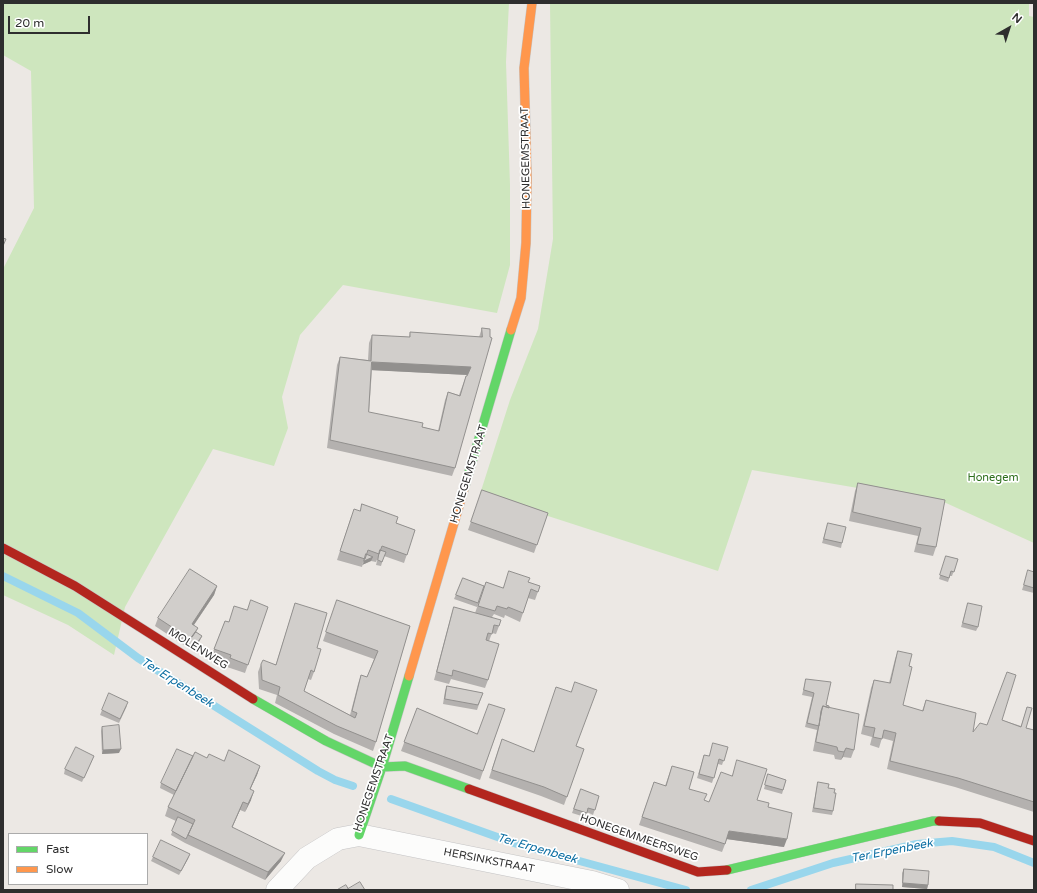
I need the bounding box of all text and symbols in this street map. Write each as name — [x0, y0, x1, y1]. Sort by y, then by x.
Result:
scale bar — [10, 8, 92, 34]
north arrow — [989, 8, 1029, 48]
text: N — [1009, 10, 1024, 26]
text: 20 m — [15, 16, 44, 30]
street label: HONEGEMSTRAAT — [519, 107, 533, 209]
street label: HONEGEMSTRAAT — [448, 423, 490, 525]
park label: Honegem — [967, 471, 1019, 485]
street label: MOLENWEG — [166, 625, 230, 673]
water label: Ter Erpenbeek — [138, 655, 216, 711]
street label: HONEGEMSTRAAT — [351, 733, 397, 833]
street label: HONEGEMMEERSWEG — [578, 811, 700, 865]
water label: Ter Erpenbeek — [495, 831, 579, 867]
legend — [8, 833, 148, 885]
water label: Ter Erpenbeek — [850, 836, 934, 866]
text: Fast — [46, 842, 69, 856]
street label: HERSINKSTRAAT — [442, 846, 536, 876]
text: Slow — [46, 862, 73, 876]

